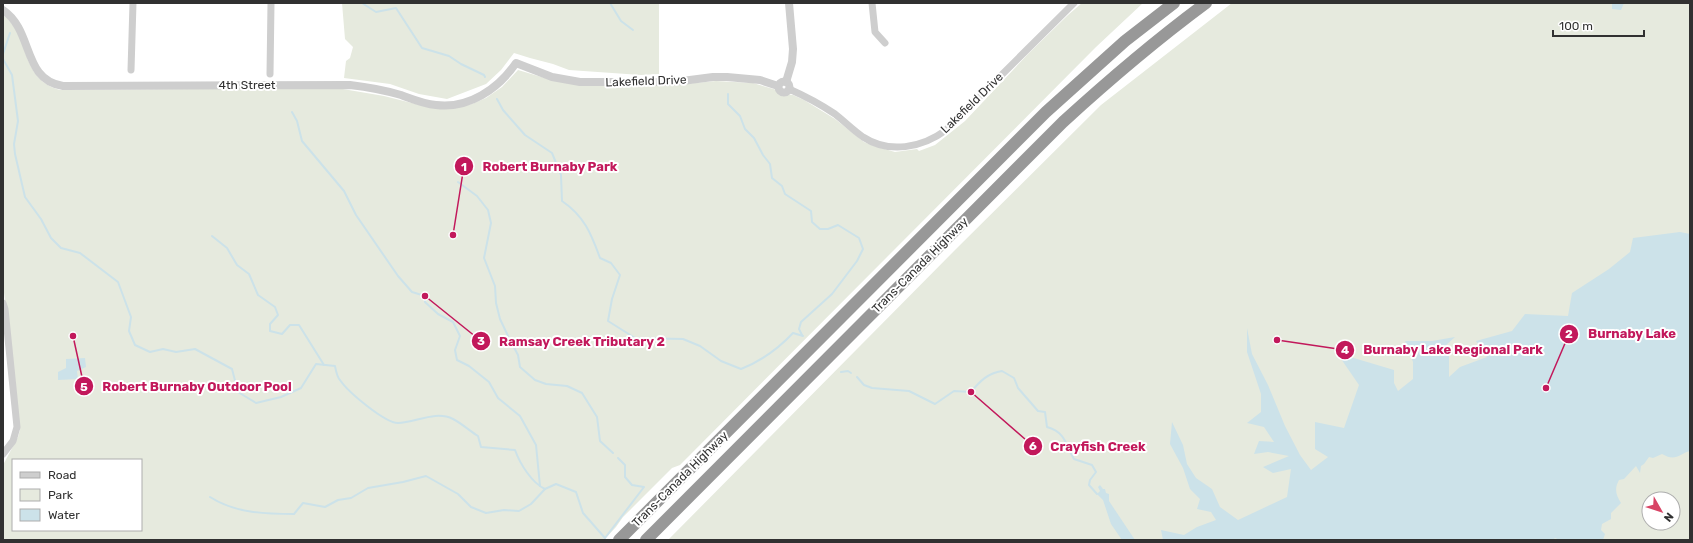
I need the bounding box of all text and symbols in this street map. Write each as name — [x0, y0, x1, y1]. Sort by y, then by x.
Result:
scale bar — [1553, 12, 1644, 38]
text: 100 m — [1559, 19, 1593, 33]
street label: Lakefield Drive — [938, 70, 1006, 136]
street label: Lakefield Drive — [605, 73, 687, 89]
street label: 4th Street — [218, 78, 276, 92]
callout: Robert Burnaby Park — [454, 154, 625, 179]
text: Robert Burnaby Park — [483, 159, 618, 174]
text: 1 — [461, 160, 467, 174]
street label: Trans-Canada Highway — [869, 214, 971, 316]
callout: Burnaby Lake — [1559, 321, 1684, 346]
text: Burnaby Lake — [1588, 326, 1676, 341]
text: 2 — [1565, 327, 1573, 341]
callout: Ramsay Creek Tributary 2 — [471, 328, 673, 353]
text: 3 — [477, 334, 485, 348]
text: Ramsay Creek Tributary 2 — [499, 334, 665, 349]
callout: Burnaby Lake Regional Park — [1335, 337, 1551, 362]
text: Burnaby Lake Regional Park — [1363, 342, 1543, 357]
text: 4 — [1341, 343, 1349, 357]
callout: Robert Burnaby Outdoor Pool — [74, 374, 300, 399]
text: Robert Burnaby Outdoor Pool — [102, 379, 292, 394]
text: 5 — [80, 380, 88, 394]
street label: Trans-Canada Highway — [629, 428, 731, 530]
callout: Crayfish Creek — [1023, 434, 1154, 459]
text: 6 — [1029, 439, 1037, 453]
text: Crayfish Creek — [1050, 439, 1146, 454]
legend — [12, 459, 142, 531]
text: Road — [48, 468, 76, 482]
text: Park — [48, 488, 74, 502]
north arrow — [1641, 491, 1681, 531]
text: Water — [48, 508, 80, 522]
text: N — [1661, 510, 1676, 524]

